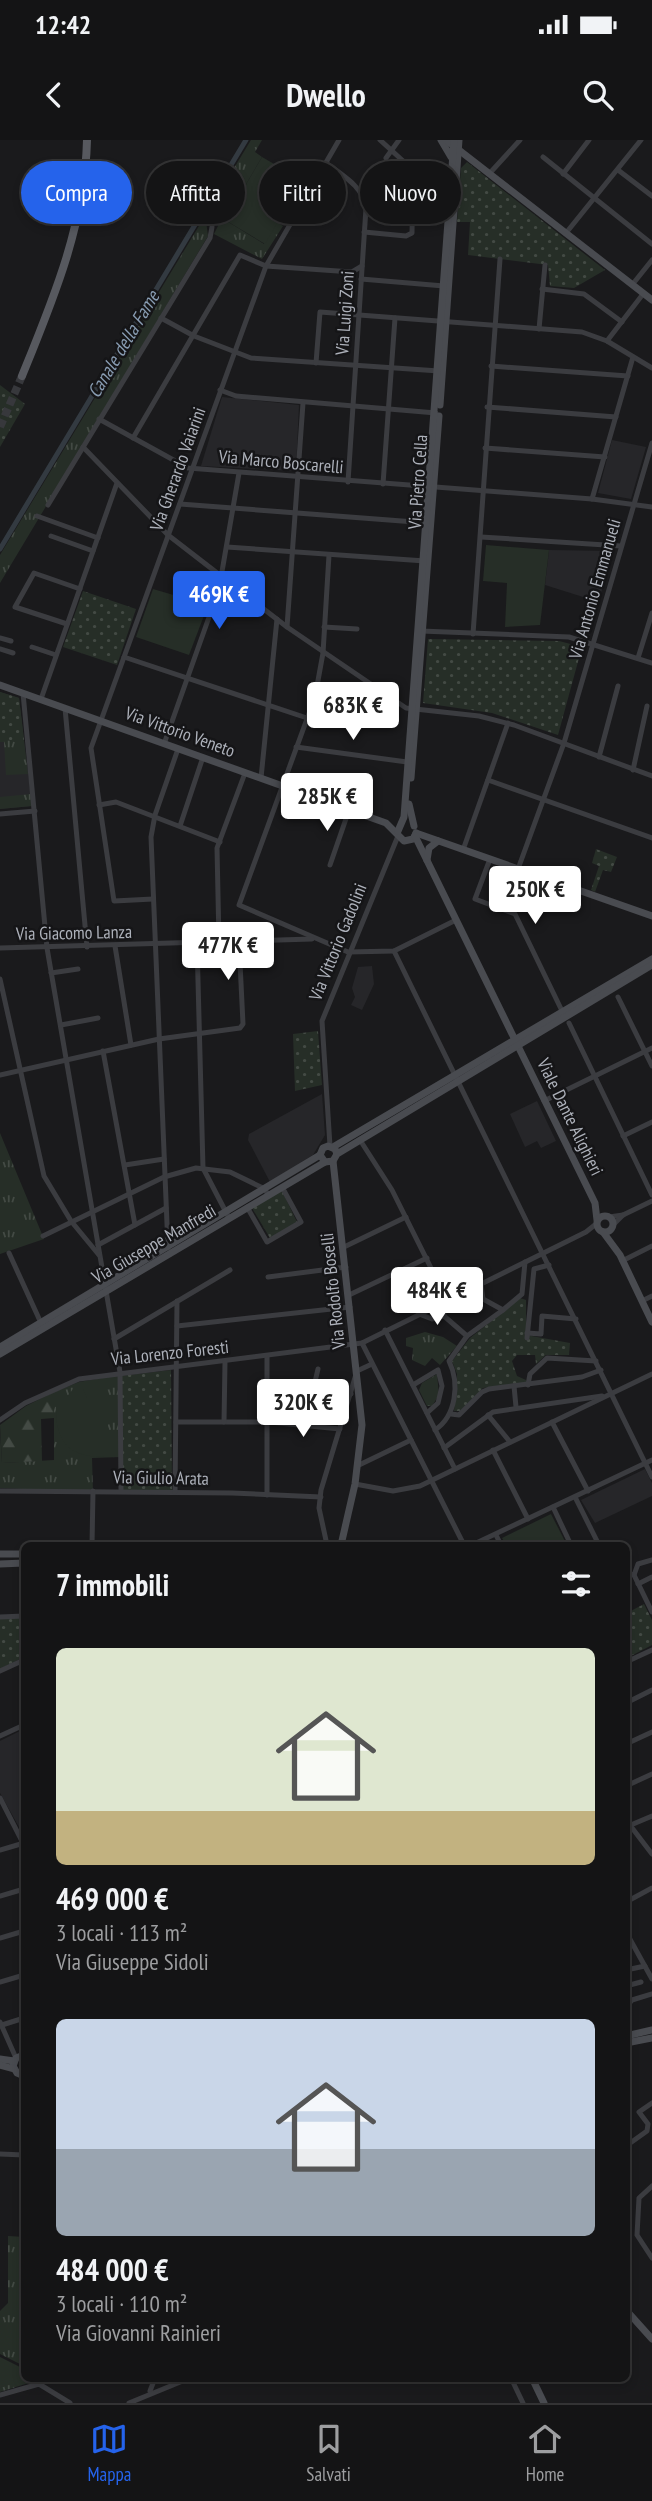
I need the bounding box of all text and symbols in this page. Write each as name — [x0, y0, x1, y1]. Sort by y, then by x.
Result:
text: 12:42 — [35, 8, 91, 41]
text: Dwello — [286, 74, 366, 116]
icon: back — [35, 76, 73, 114]
icon: search — [579, 76, 617, 114]
chip: Compra — [21, 161, 132, 224]
chip: Affitta — [146, 161, 245, 224]
chip: Filtri — [259, 161, 346, 224]
chip: Nuovo — [360, 161, 461, 224]
street label: Via Luigi Zoni — [330, 270, 359, 357]
water label: Canale della Fame — [82, 285, 165, 402]
street label: Via Gherardo Vaiarini — [144, 404, 211, 535]
street label: Via Pietro Cella — [403, 434, 432, 531]
street label: Via Marco Boscarelli — [217, 445, 344, 478]
street label: Via Antonio Emmanueli — [563, 516, 626, 663]
pin: 469K € — [162, 572, 276, 631]
text: 469K € — [189, 579, 249, 608]
pin: 683K € — [296, 682, 410, 742]
text: 683K € — [323, 690, 383, 719]
street label: Via Vittorio Veneto — [121, 701, 239, 762]
pin: 285K € — [270, 774, 384, 833]
text: 285K € — [297, 781, 357, 810]
pin: 250K € — [478, 866, 592, 926]
text: 250K € — [505, 874, 565, 903]
street label: Via Vittorio Gadolini — [303, 880, 372, 1005]
street label: Via Giacomo Lanza — [15, 920, 132, 945]
pin: 477K € — [171, 922, 285, 982]
text: 477K € — [198, 930, 258, 959]
street label: Viale Dante Alighieri — [532, 1054, 609, 1179]
street label: Via Giuseppe Manfredi — [87, 1199, 220, 1289]
street label: Via Rodolfo Boselli — [315, 1232, 350, 1351]
pin: 484K € — [380, 1268, 494, 1327]
text: 484K € — [407, 1275, 467, 1304]
street label: Via Lorenzo Foresti — [109, 1335, 230, 1370]
pin: 320K € — [246, 1380, 360, 1439]
text: 320K € — [273, 1387, 333, 1416]
street label: Via Giulio Arata — [112, 1465, 209, 1490]
text: 7 immobili — [56, 1565, 169, 1604]
icon: filters — [557, 1565, 595, 1603]
icon: home — [263, 1693, 389, 1819]
text: 469 000 € — [56, 1879, 169, 1918]
text: 3 locali · 113 m² — [56, 1918, 187, 1947]
text: Via Giuseppe Sidoli — [56, 1947, 209, 1976]
icon: home — [263, 2064, 389, 2190]
text: 484 000 € — [56, 2250, 169, 2289]
text: 3 locali · 110 m² — [56, 2289, 187, 2318]
text: Via Giovanni Rainieri — [56, 2318, 221, 2347]
tab: Mappa — [88, 2420, 131, 2486]
tab: Salvati — [306, 2420, 351, 2486]
tab: Home — [526, 2420, 564, 2486]

